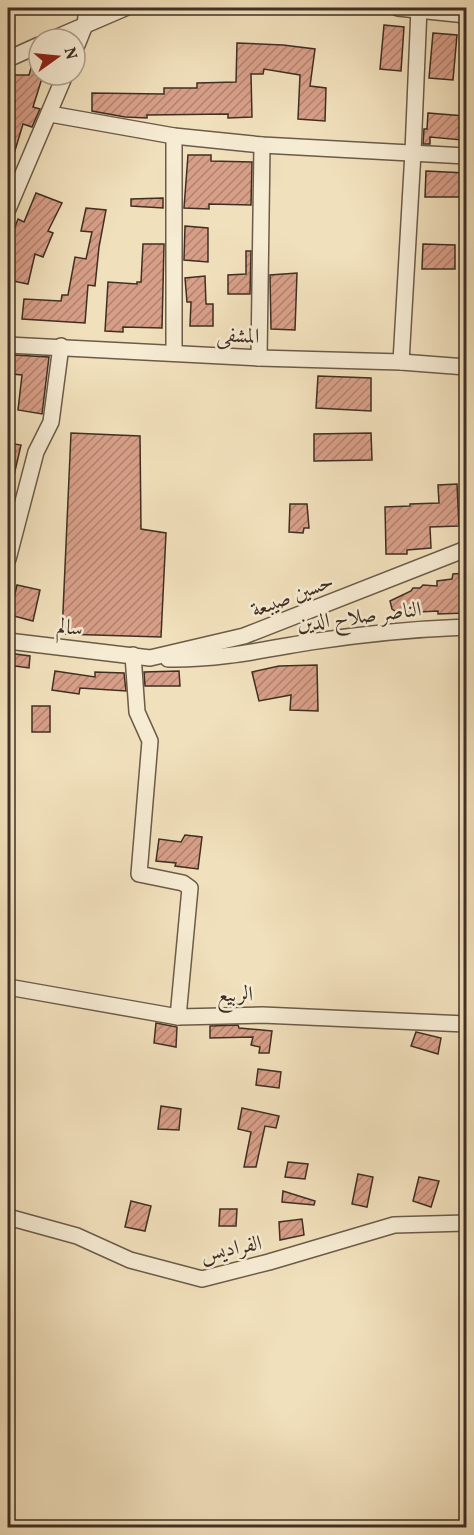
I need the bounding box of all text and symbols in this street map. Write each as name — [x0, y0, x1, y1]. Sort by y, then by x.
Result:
north arrow — [27, 27, 87, 87]
text: N — [57, 45, 82, 62]
street label: المشفى — [216, 321, 260, 352]
street label: حسين صيبعة — [247, 567, 338, 625]
street label: الناصر صلاح الدين — [295, 595, 423, 642]
street label: سالم — [55, 613, 84, 646]
street label: الربيع — [217, 981, 253, 1013]
street label: الفراديس — [198, 1229, 265, 1270]

